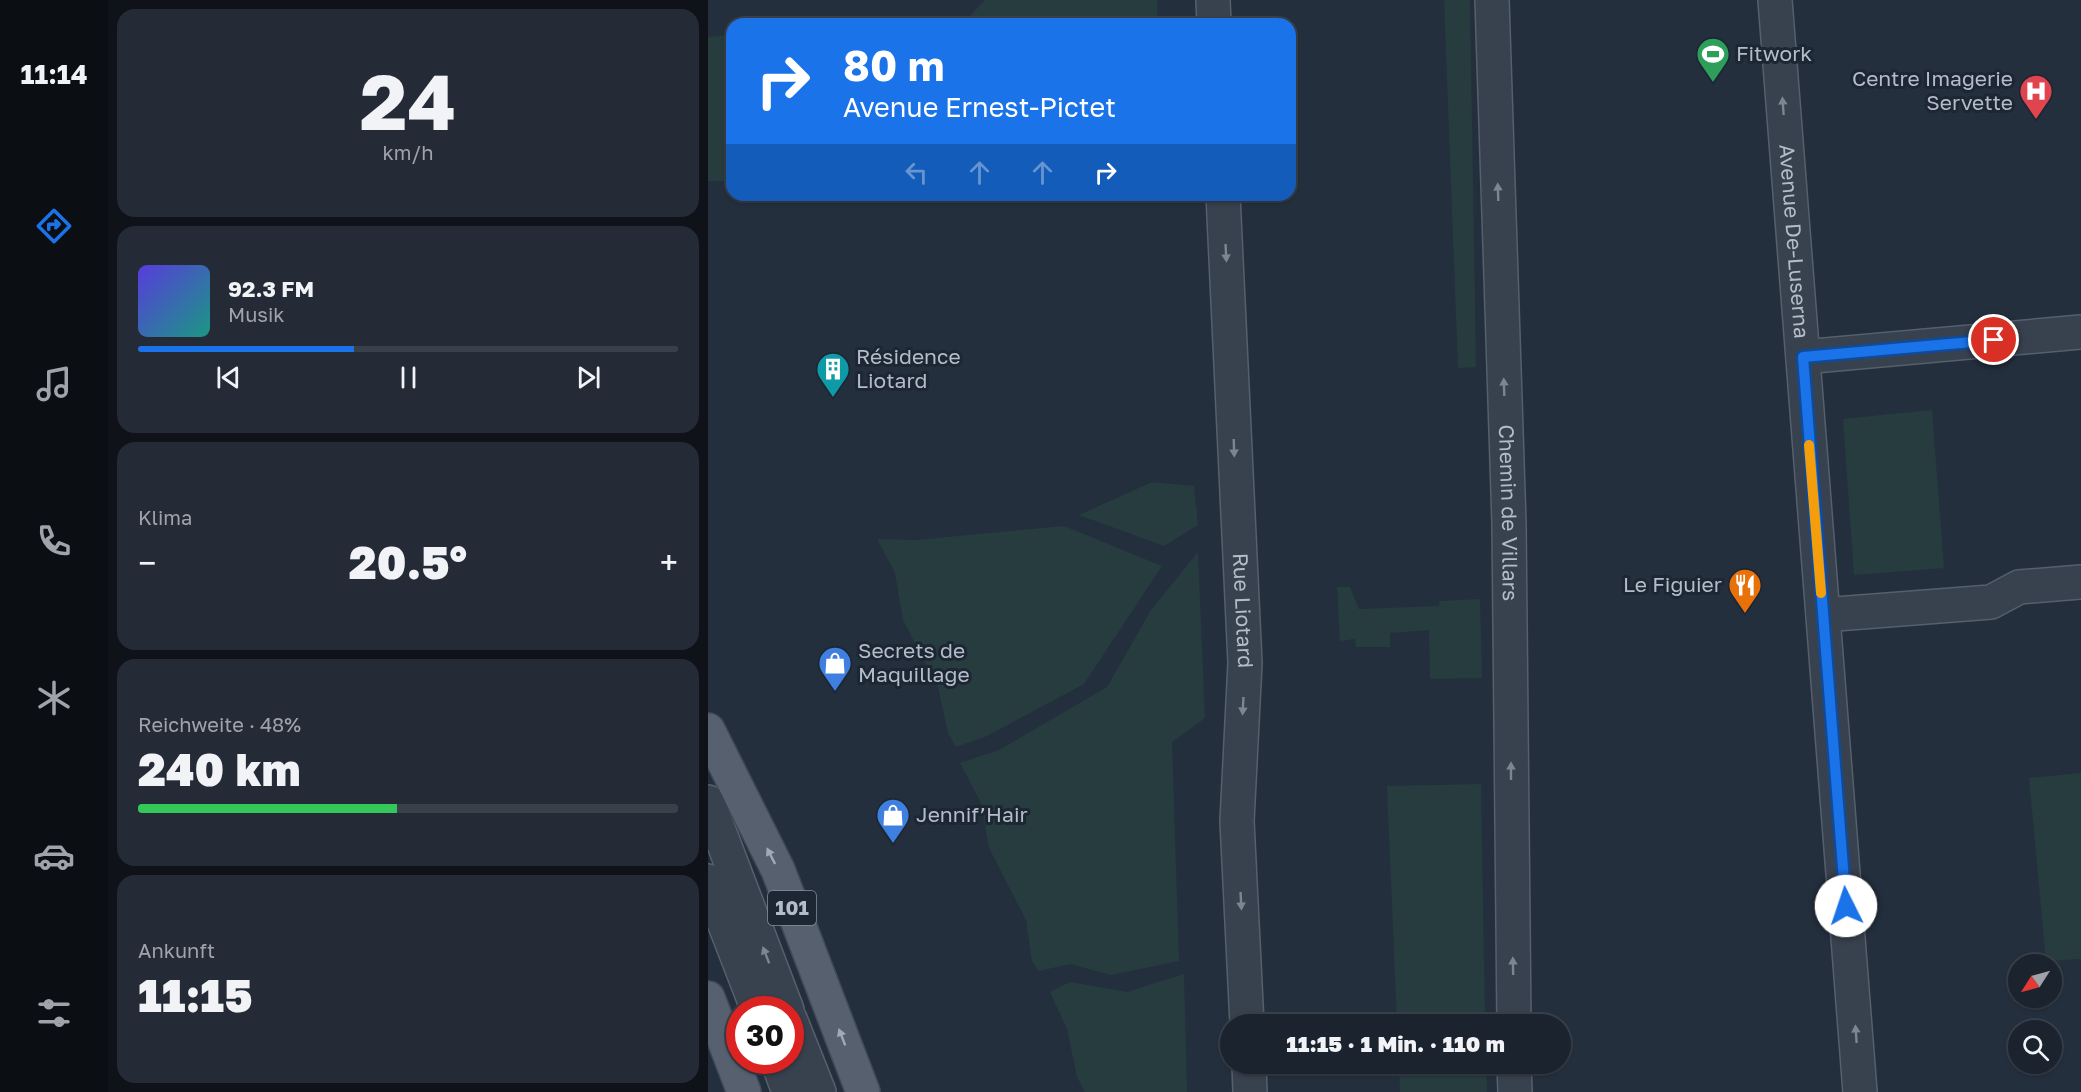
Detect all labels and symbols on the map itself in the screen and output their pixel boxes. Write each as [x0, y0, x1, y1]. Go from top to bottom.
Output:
sports icon: Fitwork [1695, 36, 1731, 83]
place label: Fitwork [1736, 40, 1812, 66]
place label: Centre Imagerie Servette [1852, 65, 2013, 115]
hospital icon: Centre Imagerie Servette [2018, 73, 2054, 120]
one-way arrow [1778, 97, 1788, 116]
street label: Avenue De-Luserna [1774, 143, 1815, 339]
one-way arrow [1494, 183, 1503, 202]
one-way arrow [1221, 244, 1230, 263]
pin [1968, 314, 2019, 365]
place label: Résidence Liotard [856, 343, 961, 393]
building icon: Résidence Liotard [815, 351, 851, 398]
one-way arrow [1499, 378, 1509, 397]
street label: Chemin de Villars [1494, 424, 1524, 601]
one-way arrow [1230, 439, 1239, 458]
street label: Rue Liotard [1228, 552, 1259, 669]
restaurant icon: Le Figuier [1727, 567, 1763, 614]
place label: Le Figuier [1623, 571, 1722, 597]
place label: Secrets de Maquillage [858, 637, 970, 687]
shop icon: Secrets de Maquillage [817, 645, 853, 692]
one-way arrow [1238, 696, 1247, 715]
one-way arrow [1506, 762, 1516, 781]
shop icon: Jennif’Hair [875, 797, 911, 844]
place label: Jennif’Hair [916, 801, 1028, 827]
one-way arrow [766, 847, 776, 864]
position arrow [1814, 874, 1878, 938]
road number: 101 [768, 891, 816, 925]
one-way arrow [1236, 891, 1245, 910]
one-way arrow [761, 946, 770, 964]
north arrow [2008, 954, 2062, 1008]
one-way arrow [1508, 957, 1517, 976]
speed limit sign: 30 [726, 996, 804, 1074]
one-way arrow [1851, 1024, 1860, 1043]
one-way arrow [836, 1028, 846, 1046]

